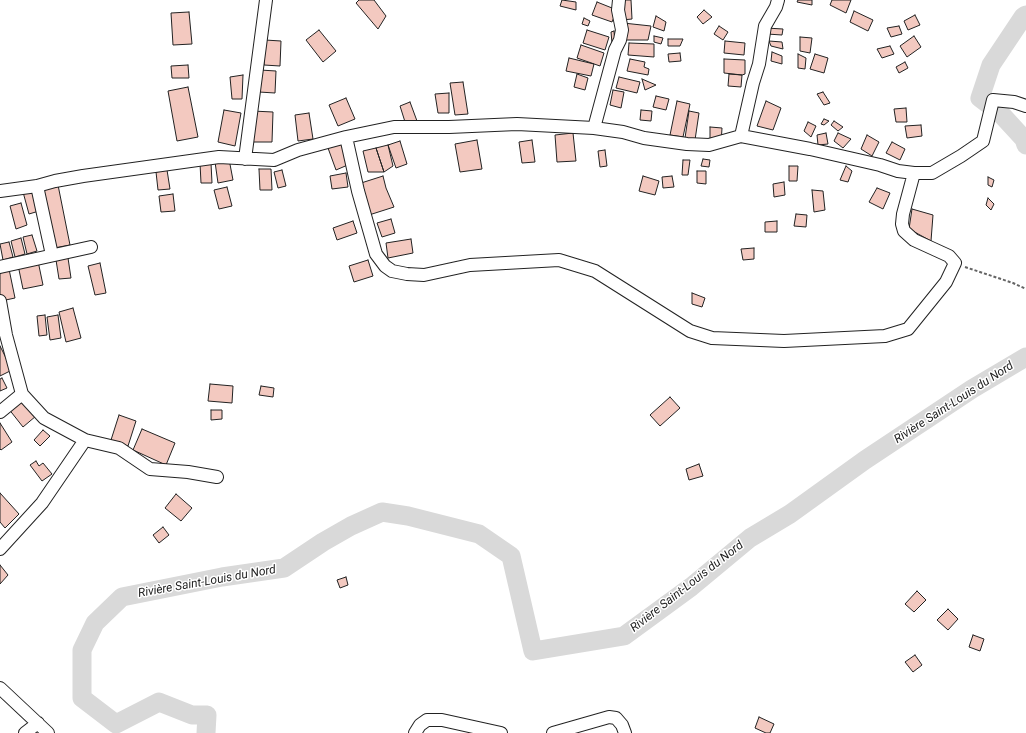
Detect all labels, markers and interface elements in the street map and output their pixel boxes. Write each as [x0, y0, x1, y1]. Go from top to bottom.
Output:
water label: Rivière Saint-Louis du Nord [892, 359, 1016, 447]
water label: Rivière Saint-Louis du Nord [628, 538, 746, 636]
water label: Rivière Saint-Louis du Nord [137, 563, 277, 601]

